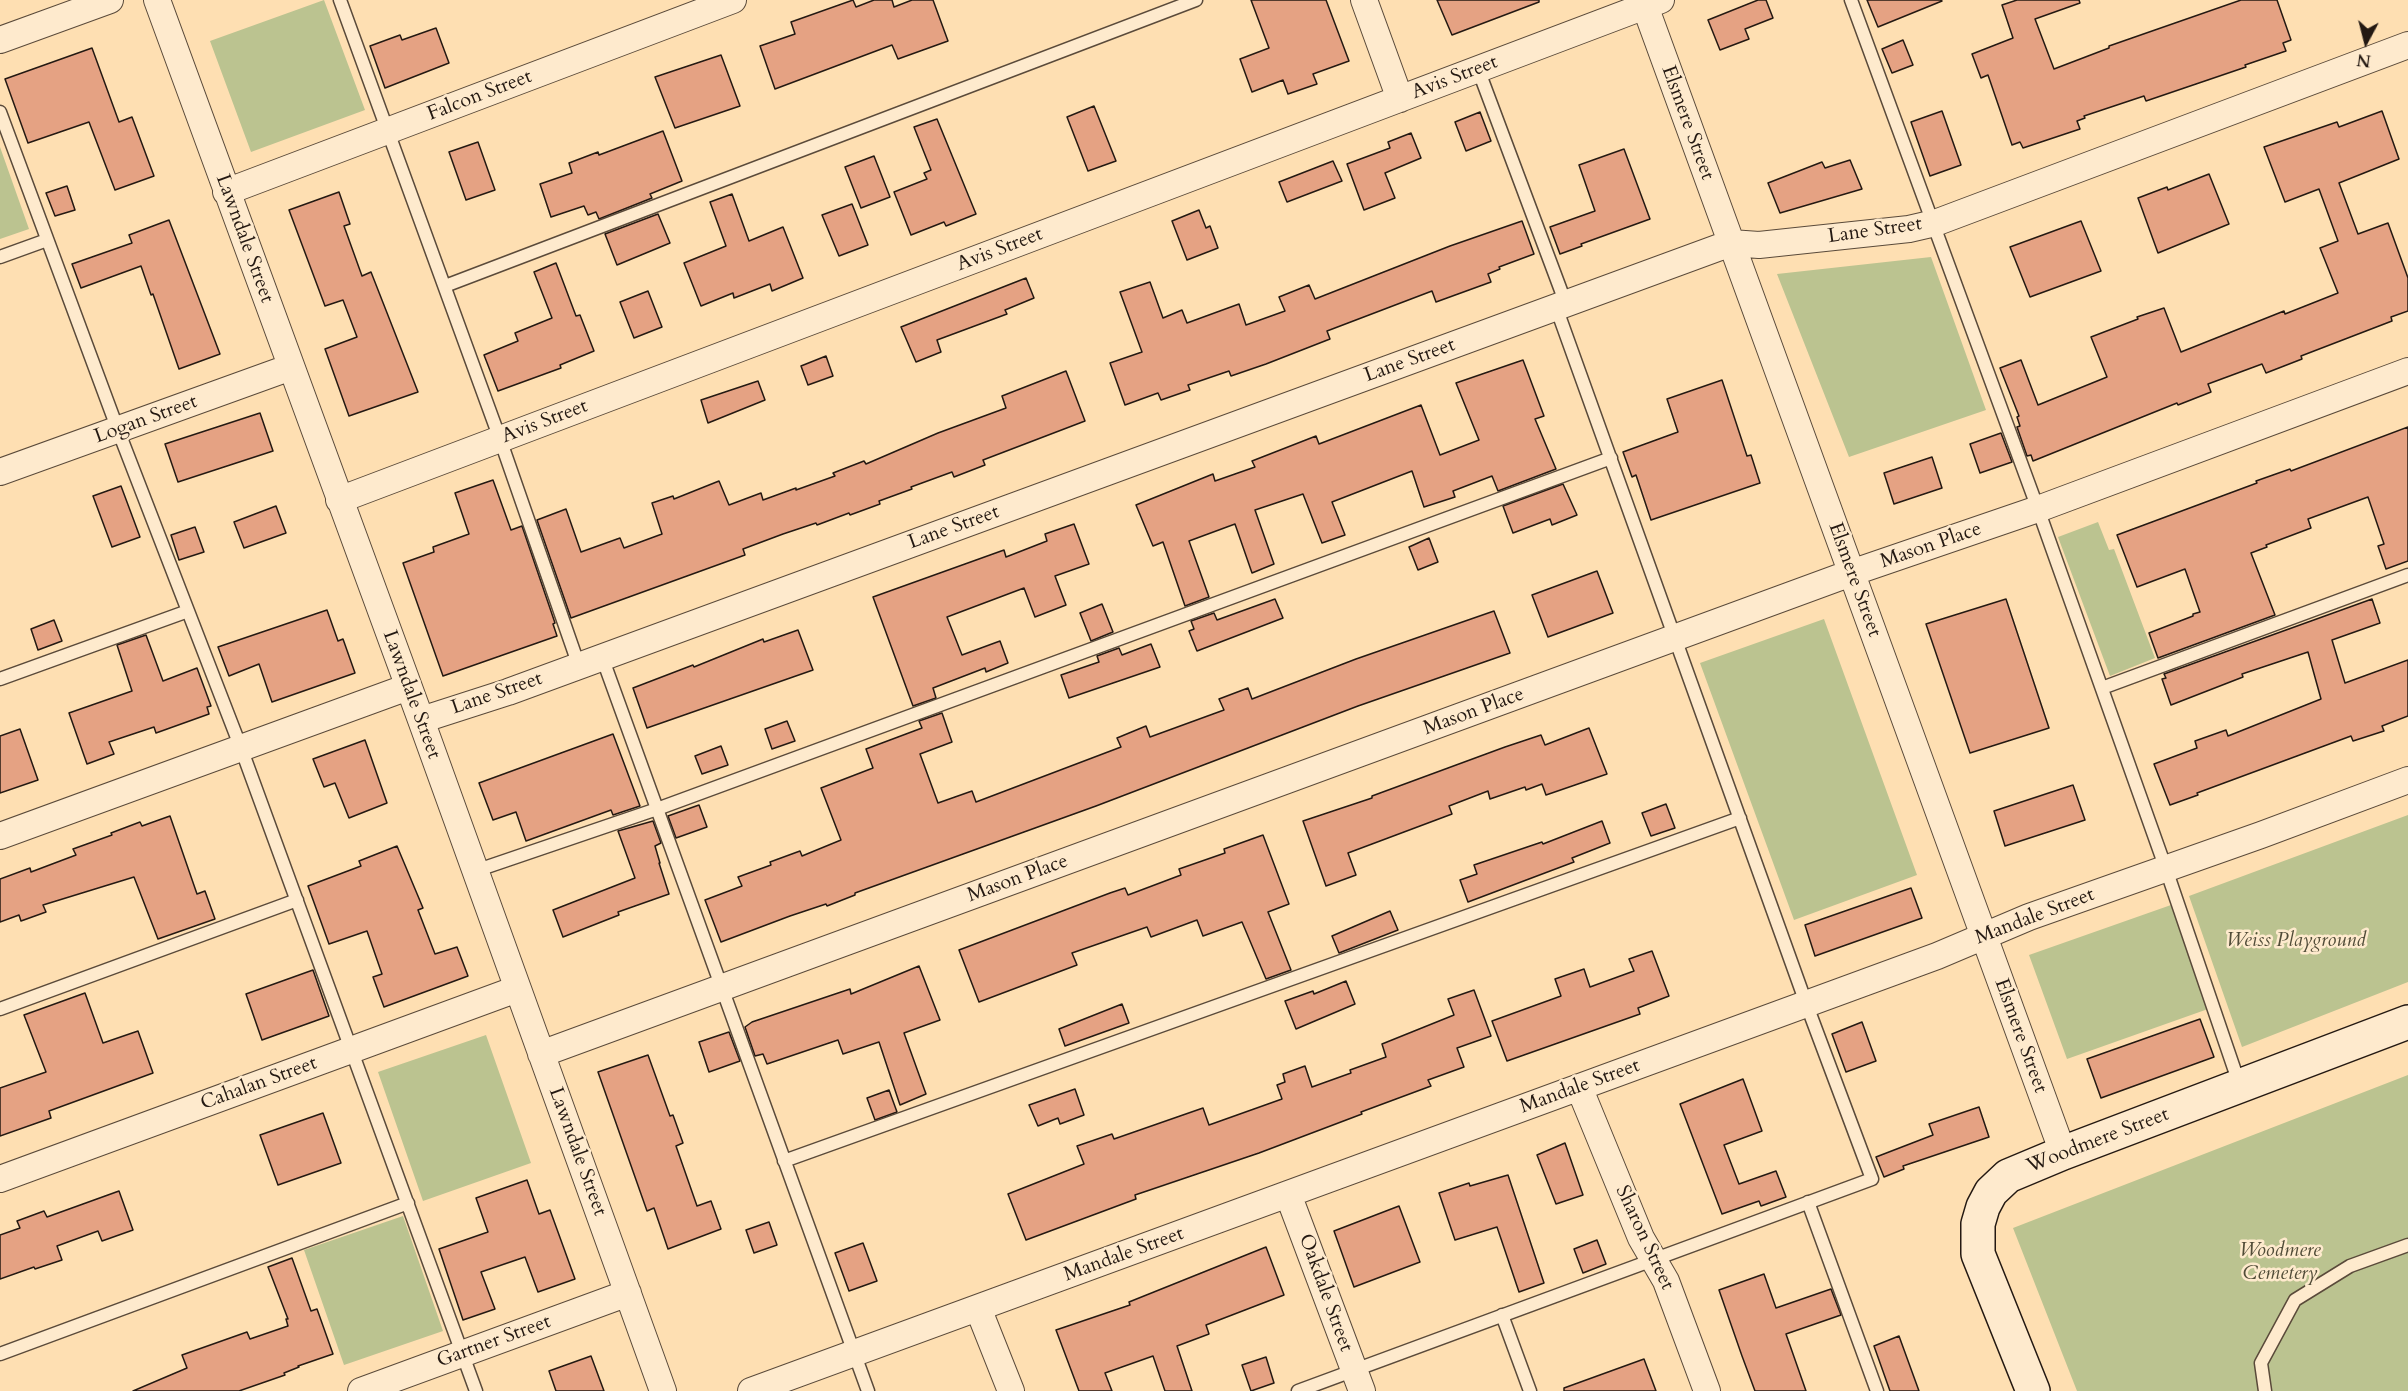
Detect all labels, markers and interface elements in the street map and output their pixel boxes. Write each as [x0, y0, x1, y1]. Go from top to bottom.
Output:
north arrow [2336, 12, 2396, 72]
text: N [2356, 48, 2372, 72]
street label: Avis Street [1409, 51, 1501, 105]
street label: Elsmere Street [1655, 63, 1719, 183]
street label: Falcon Street [424, 65, 536, 127]
street label: Lawndale Street [210, 171, 278, 307]
street label: Lane Street [1826, 213, 1924, 249]
street label: Avis Street [954, 223, 1046, 277]
street label: Lane Street [1361, 334, 1459, 388]
street label: Logan Street [91, 390, 201, 450]
street label: Avis Street [499, 395, 591, 449]
street label: Lane Street [905, 501, 1003, 555]
street label: Mason Place [1877, 517, 1985, 575]
street label: Elsmere Street [1822, 520, 1886, 640]
street label: Lawndale Street [377, 627, 445, 763]
street label: Lane Street [448, 667, 546, 721]
street label: Mason Place [1420, 683, 1528, 741]
street label: Mason Place [964, 850, 1072, 908]
street label: Mandale Street [1972, 883, 2098, 951]
park label: Weiss Playground [2226, 929, 2366, 953]
street label: Elsmere Street [1988, 976, 2052, 1096]
street label: Cahalan Street [198, 1052, 320, 1116]
street label: Mandale Street [1517, 1054, 1643, 1120]
street label: Lawndale Street [543, 1084, 611, 1220]
street label: Woodmere Street [2024, 1103, 2172, 1179]
street label: Sharon Street [1609, 1182, 1679, 1294]
street label: Mandale Street [1061, 1222, 1187, 1288]
street label: Oakdale Street [1293, 1231, 1357, 1355]
park label: Woodmere Cemetery [2239, 1239, 2321, 1286]
street label: Gartner Street [434, 1310, 554, 1374]

